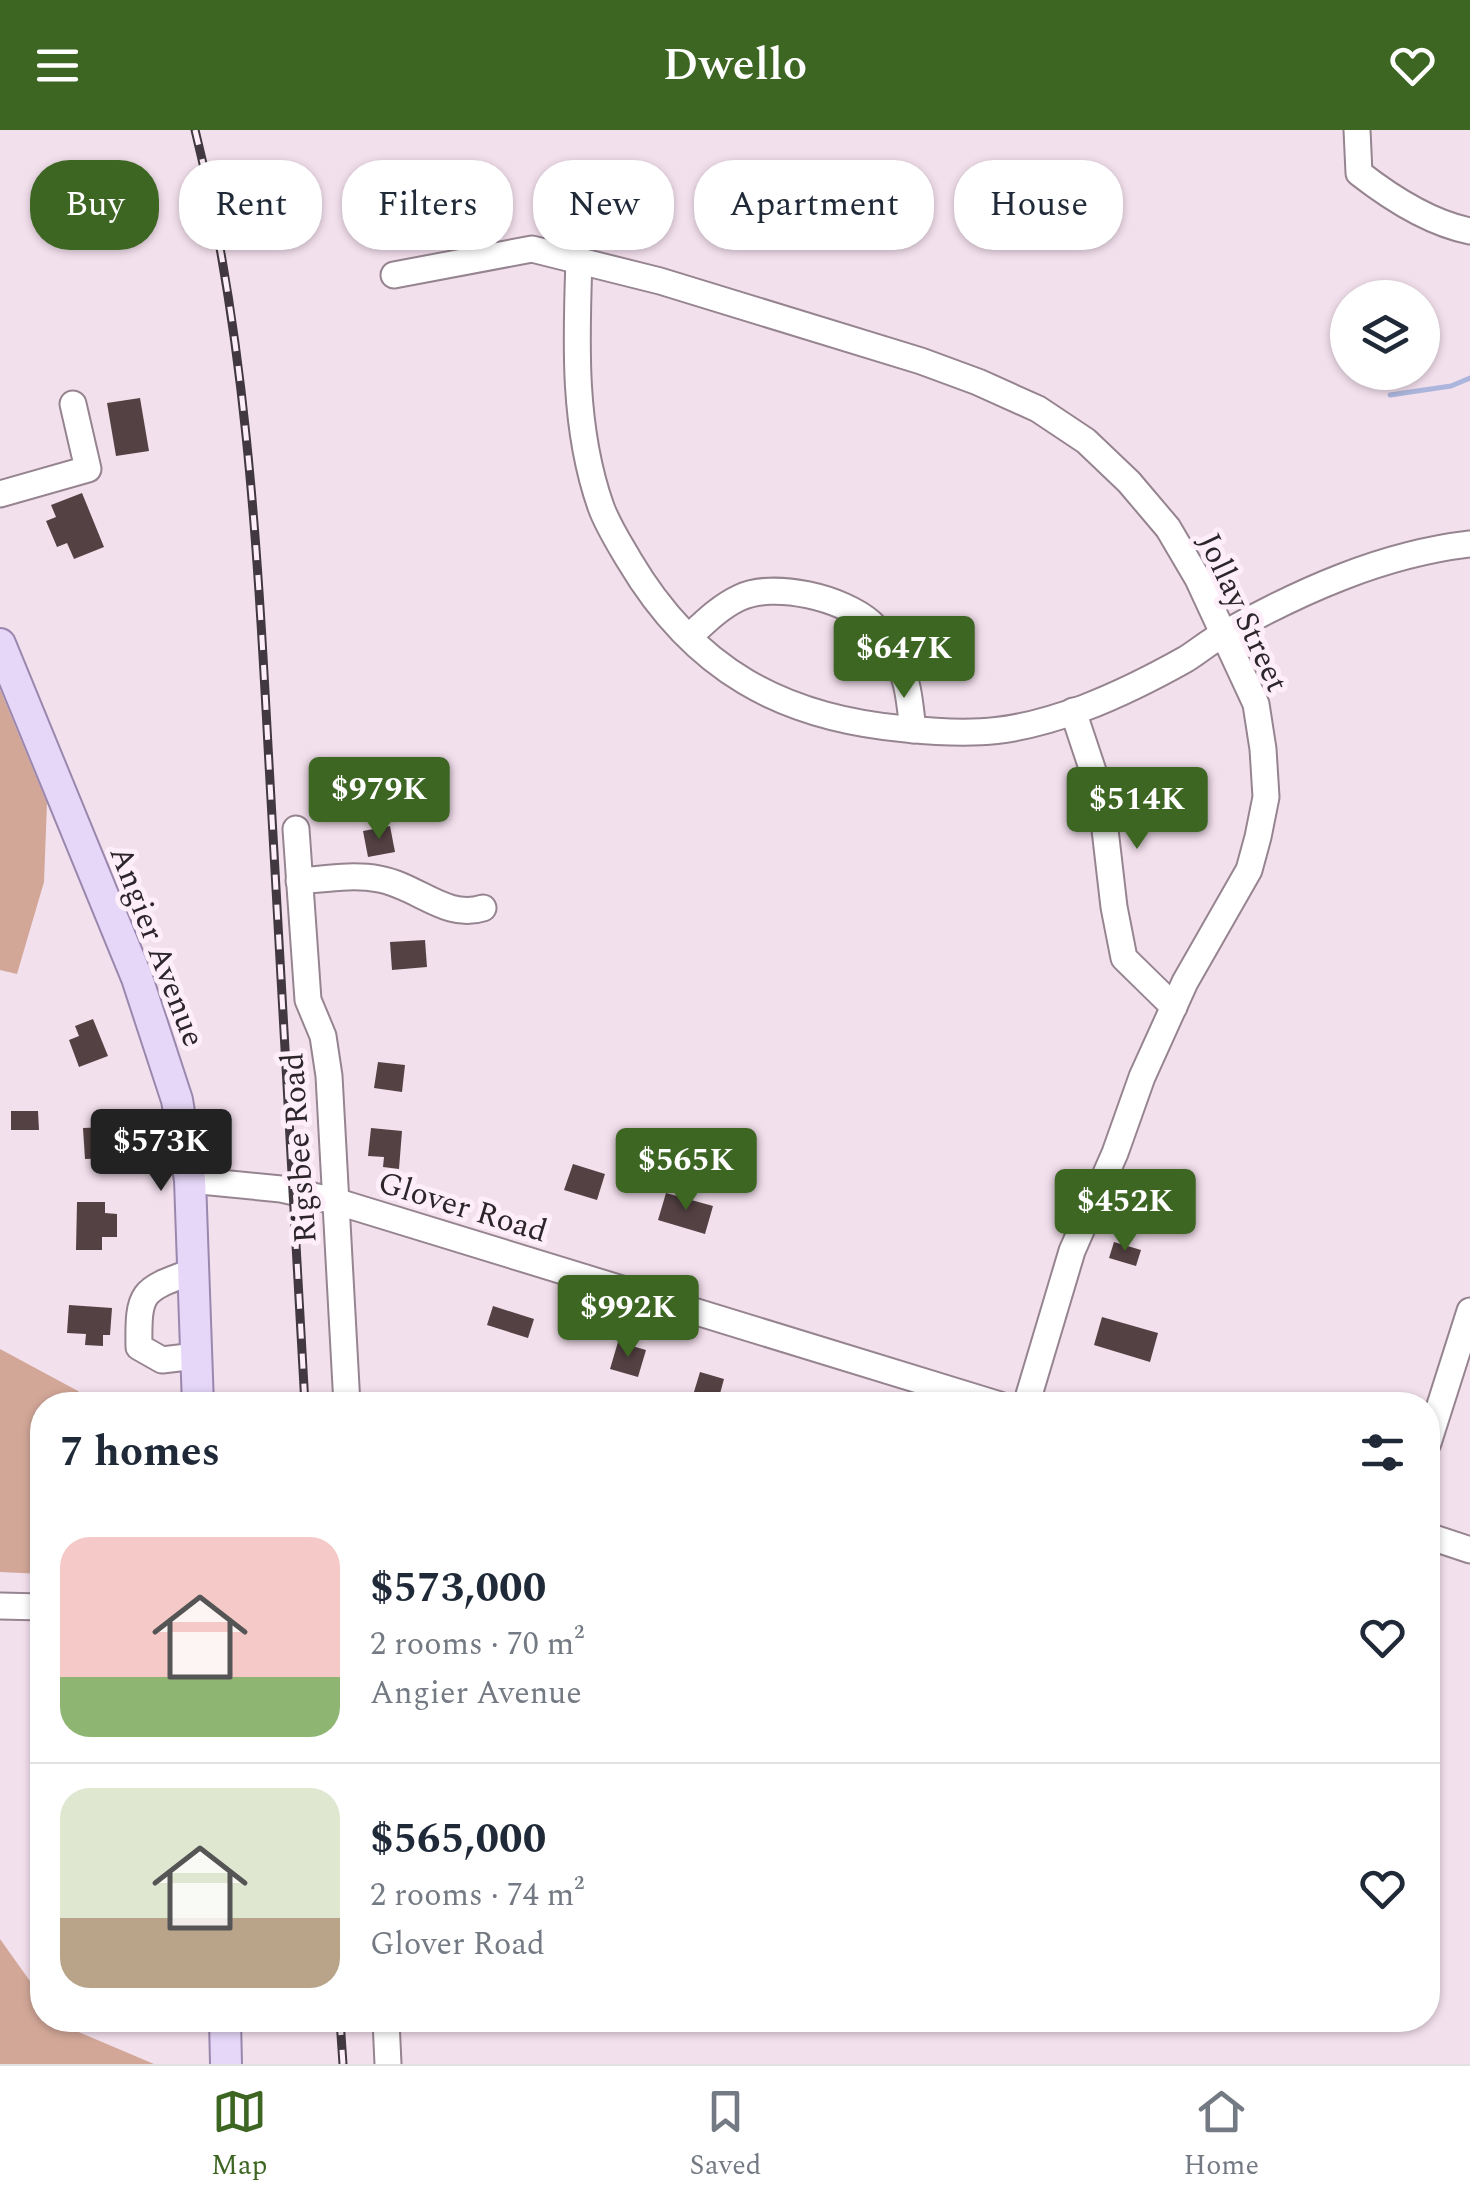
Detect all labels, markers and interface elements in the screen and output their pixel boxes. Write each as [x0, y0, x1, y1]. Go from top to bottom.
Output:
text: Dwello [663, 31, 807, 100]
icon: menu [30, 38, 85, 93]
icon: heart [1385, 38, 1440, 93]
chip: Buy [30, 160, 159, 250]
chip: Rent [179, 160, 322, 250]
chip: Filters [342, 160, 513, 250]
chip: New [533, 160, 674, 250]
chip: Apartment [694, 160, 934, 250]
chip: House [954, 160, 1123, 250]
map controls [1330, 280, 1440, 390]
button: layers [1330, 280, 1440, 390]
street label: Jollay Street [1184, 525, 1301, 700]
pin: $647K [834, 616, 974, 701]
text: $647K [856, 624, 952, 673]
pin: $979K [309, 757, 449, 842]
text: $979K [331, 765, 427, 814]
pin: $514K [1067, 767, 1207, 852]
text: $514K [1089, 775, 1185, 824]
street label: Angier Avenue [96, 839, 217, 1054]
street label: Rigsbee Road [268, 1051, 331, 1245]
pin: $573K [91, 1109, 231, 1194]
text: $573K [113, 1117, 209, 1166]
pin: $565K [616, 1128, 756, 1213]
text: $565K [638, 1136, 734, 1185]
street label: Glover Road [372, 1158, 553, 1256]
pin: $452K [1055, 1169, 1195, 1254]
text: $452K [1077, 1177, 1173, 1226]
pin: $992K [558, 1275, 698, 1360]
text: $992K [580, 1283, 676, 1332]
text: 7 homes [60, 1421, 220, 1484]
icon: filters [1355, 1425, 1410, 1480]
text: $573,000 [370, 1557, 546, 1620]
icon: home [140, 1577, 260, 1697]
icon: heart [1355, 1610, 1410, 1665]
text: 2 rooms · 70 m² [370, 1620, 584, 1669]
text: Angier Avenue [370, 1669, 582, 1718]
text: $565,000 [370, 1808, 546, 1871]
icon: home [140, 1828, 260, 1948]
icon: heart [1355, 1861, 1410, 1916]
text: 2 rooms · 74 m² [370, 1871, 584, 1920]
text: Glover Road [370, 1920, 545, 1969]
tab: Map [211, 2084, 267, 2187]
tab: Saved [690, 2084, 761, 2187]
tab: Home [1184, 2084, 1259, 2187]

